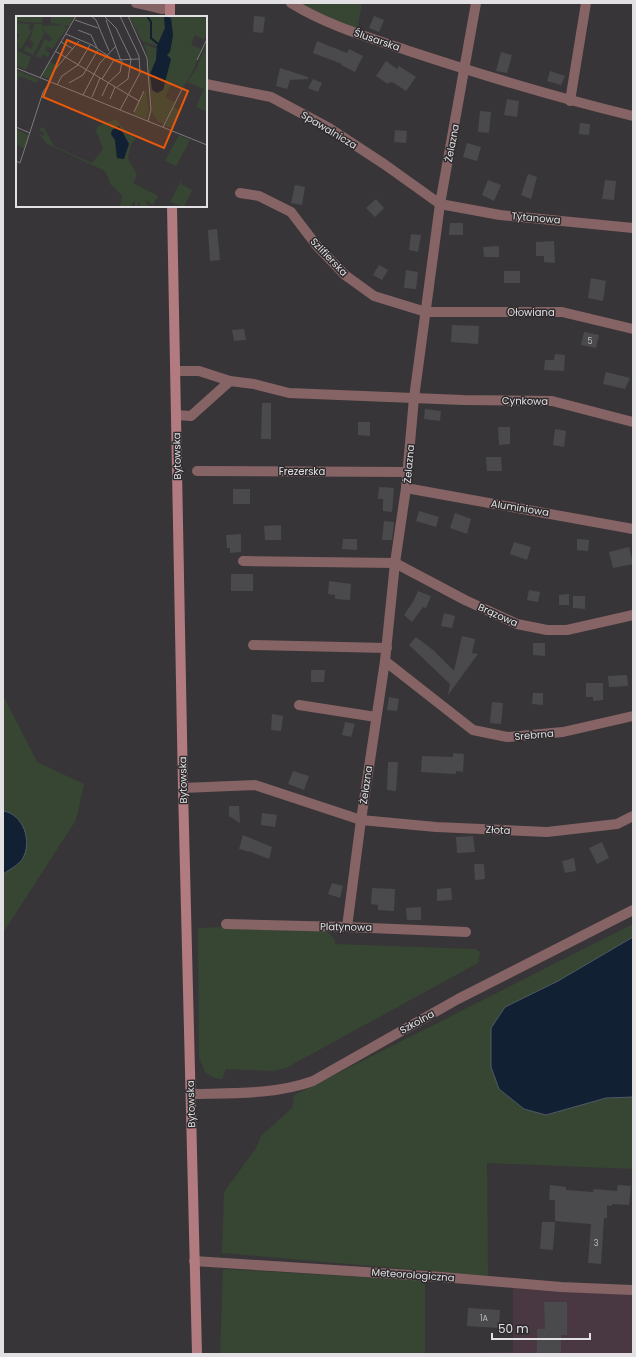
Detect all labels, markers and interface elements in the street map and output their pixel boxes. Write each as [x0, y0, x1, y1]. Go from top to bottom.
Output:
inset map [16, 16, 207, 207]
street label: Ślusarska [352, 25, 402, 55]
street label: Spawalnicza [298, 107, 360, 153]
street label: Żelazna [441, 123, 463, 163]
street label: Tytanowa [511, 208, 561, 228]
street label: Szlifierska [307, 234, 351, 280]
street label: Ołowiana [507, 305, 555, 320]
house number: 5 [587, 336, 593, 347]
street label: Cynkowa [502, 393, 548, 409]
street label: Bytowska [169, 432, 185, 480]
street label: Żelazna [400, 444, 418, 484]
street label: Frezerska [279, 464, 325, 479]
street label: Aluminiowa [490, 496, 550, 520]
street label: Brązowa [476, 599, 520, 631]
street label: Srebrna [514, 726, 554, 744]
street label: Bytowska [175, 756, 191, 804]
street label: Żelazna [356, 765, 376, 805]
street label: Złota [485, 822, 511, 838]
street label: Platynowa [320, 919, 372, 935]
street label: Szkolna [397, 1006, 437, 1038]
street label: Bytowska [183, 1080, 199, 1128]
house number: 3 [594, 1238, 599, 1249]
street label: Meteorologiczna [371, 1265, 455, 1285]
house number: 1A [480, 1313, 489, 1324]
scale bar [492, 1315, 590, 1341]
text: 50 m [498, 1320, 529, 1337]

